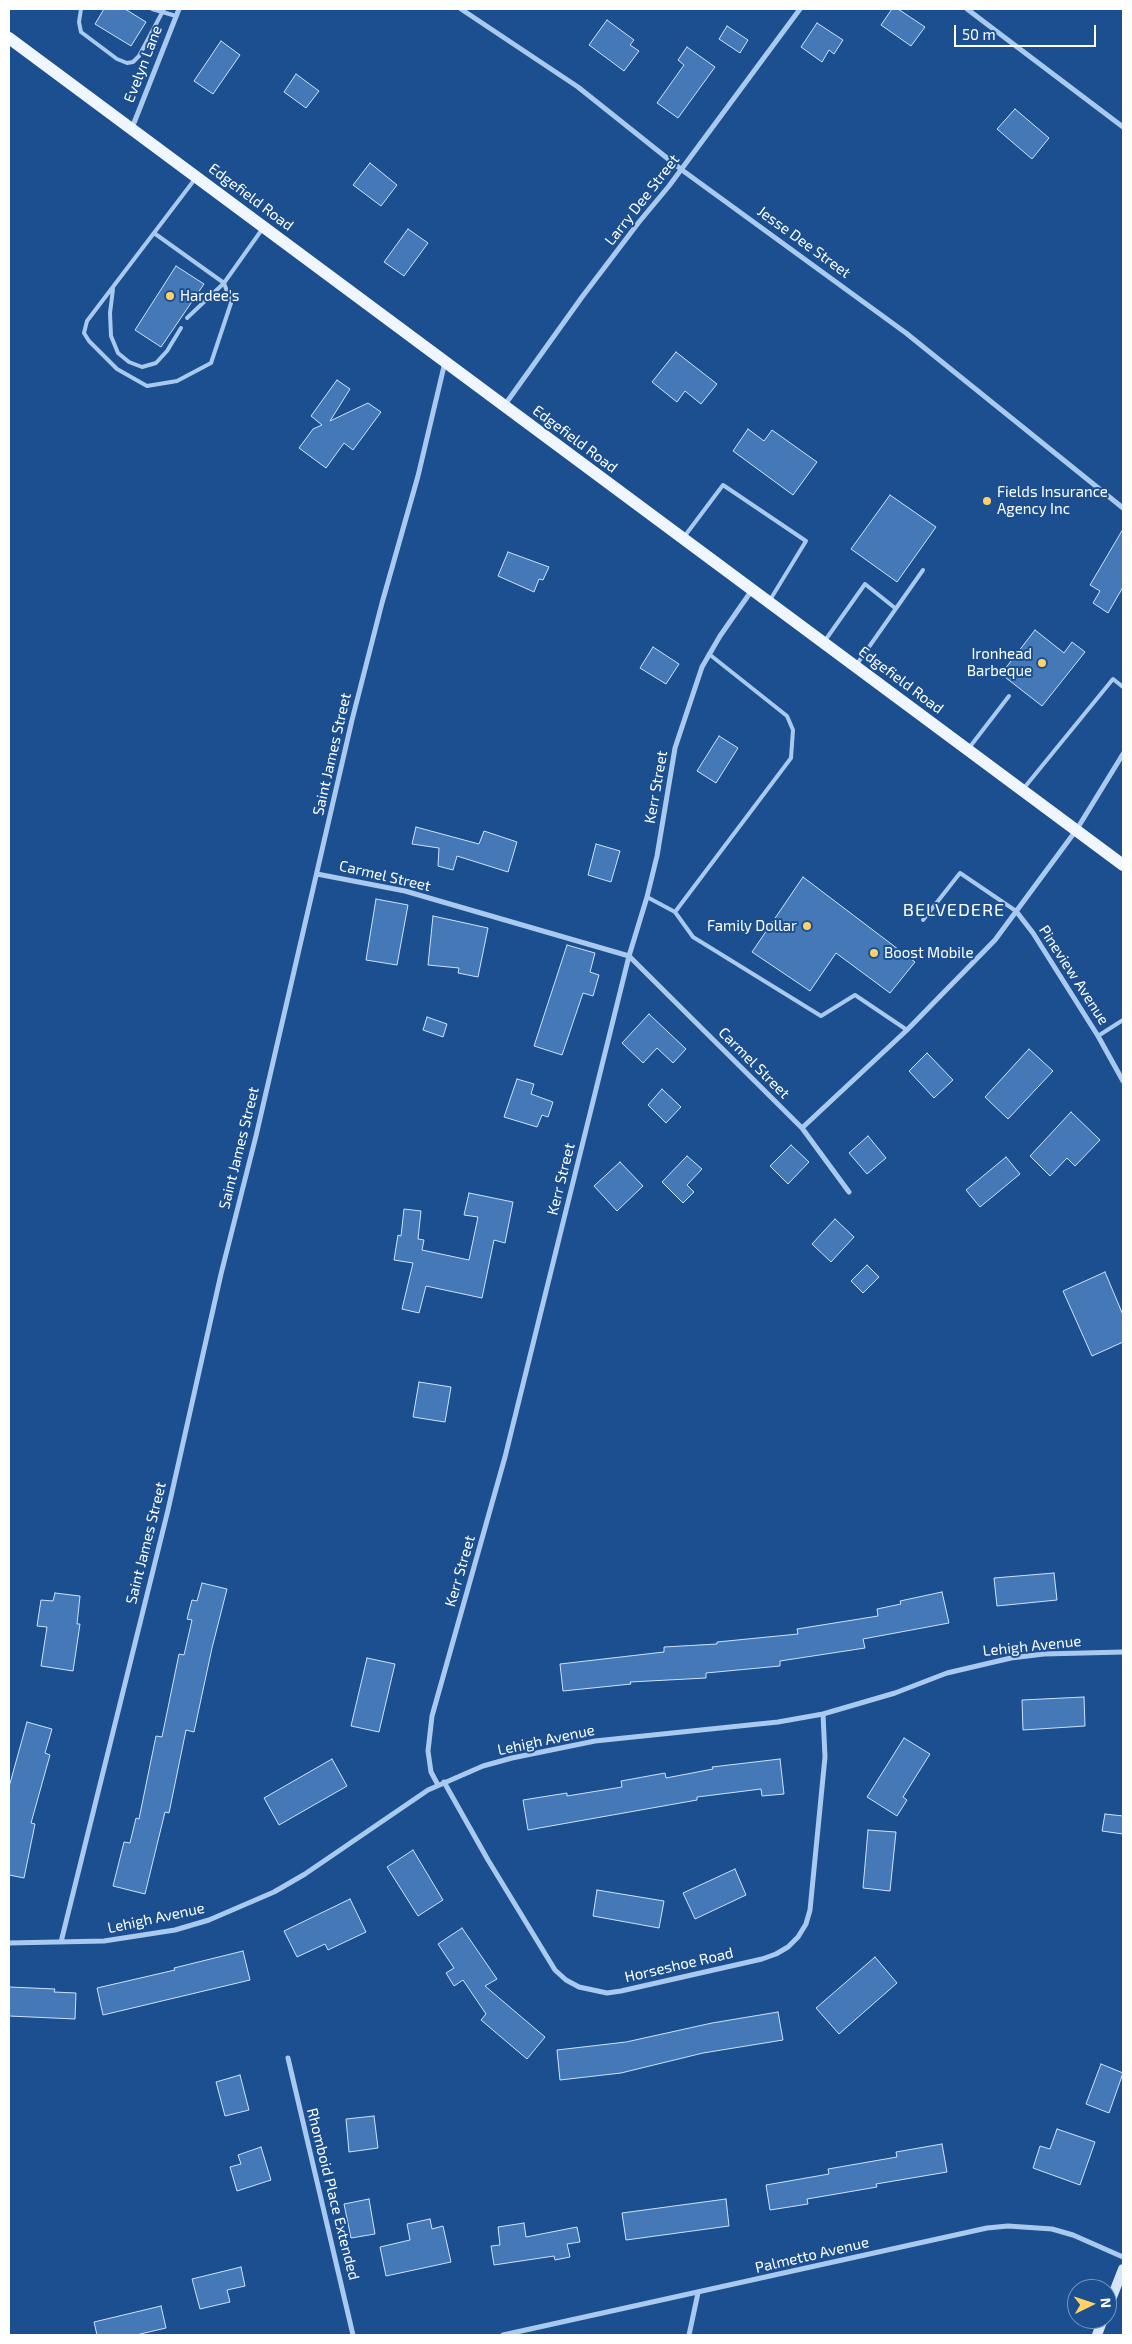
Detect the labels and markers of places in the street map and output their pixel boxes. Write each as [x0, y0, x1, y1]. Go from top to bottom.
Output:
place label: Hardee's [180, 287, 239, 305]
marker: Hardee's [164, 290, 176, 302]
place label: Fields Insurance Agency Inc [997, 483, 1108, 518]
marker: Fields Insurance Agency Inc [981, 495, 993, 507]
place label: Ironhead Barbeque [967, 645, 1032, 680]
marker: Ironhead Barbeque [1036, 657, 1048, 669]
place label: Family Dollar [707, 917, 797, 935]
marker: Family Dollar [801, 920, 813, 932]
place label: Boost Mobile [884, 944, 973, 962]
marker: Boost Mobile [868, 947, 880, 959]

